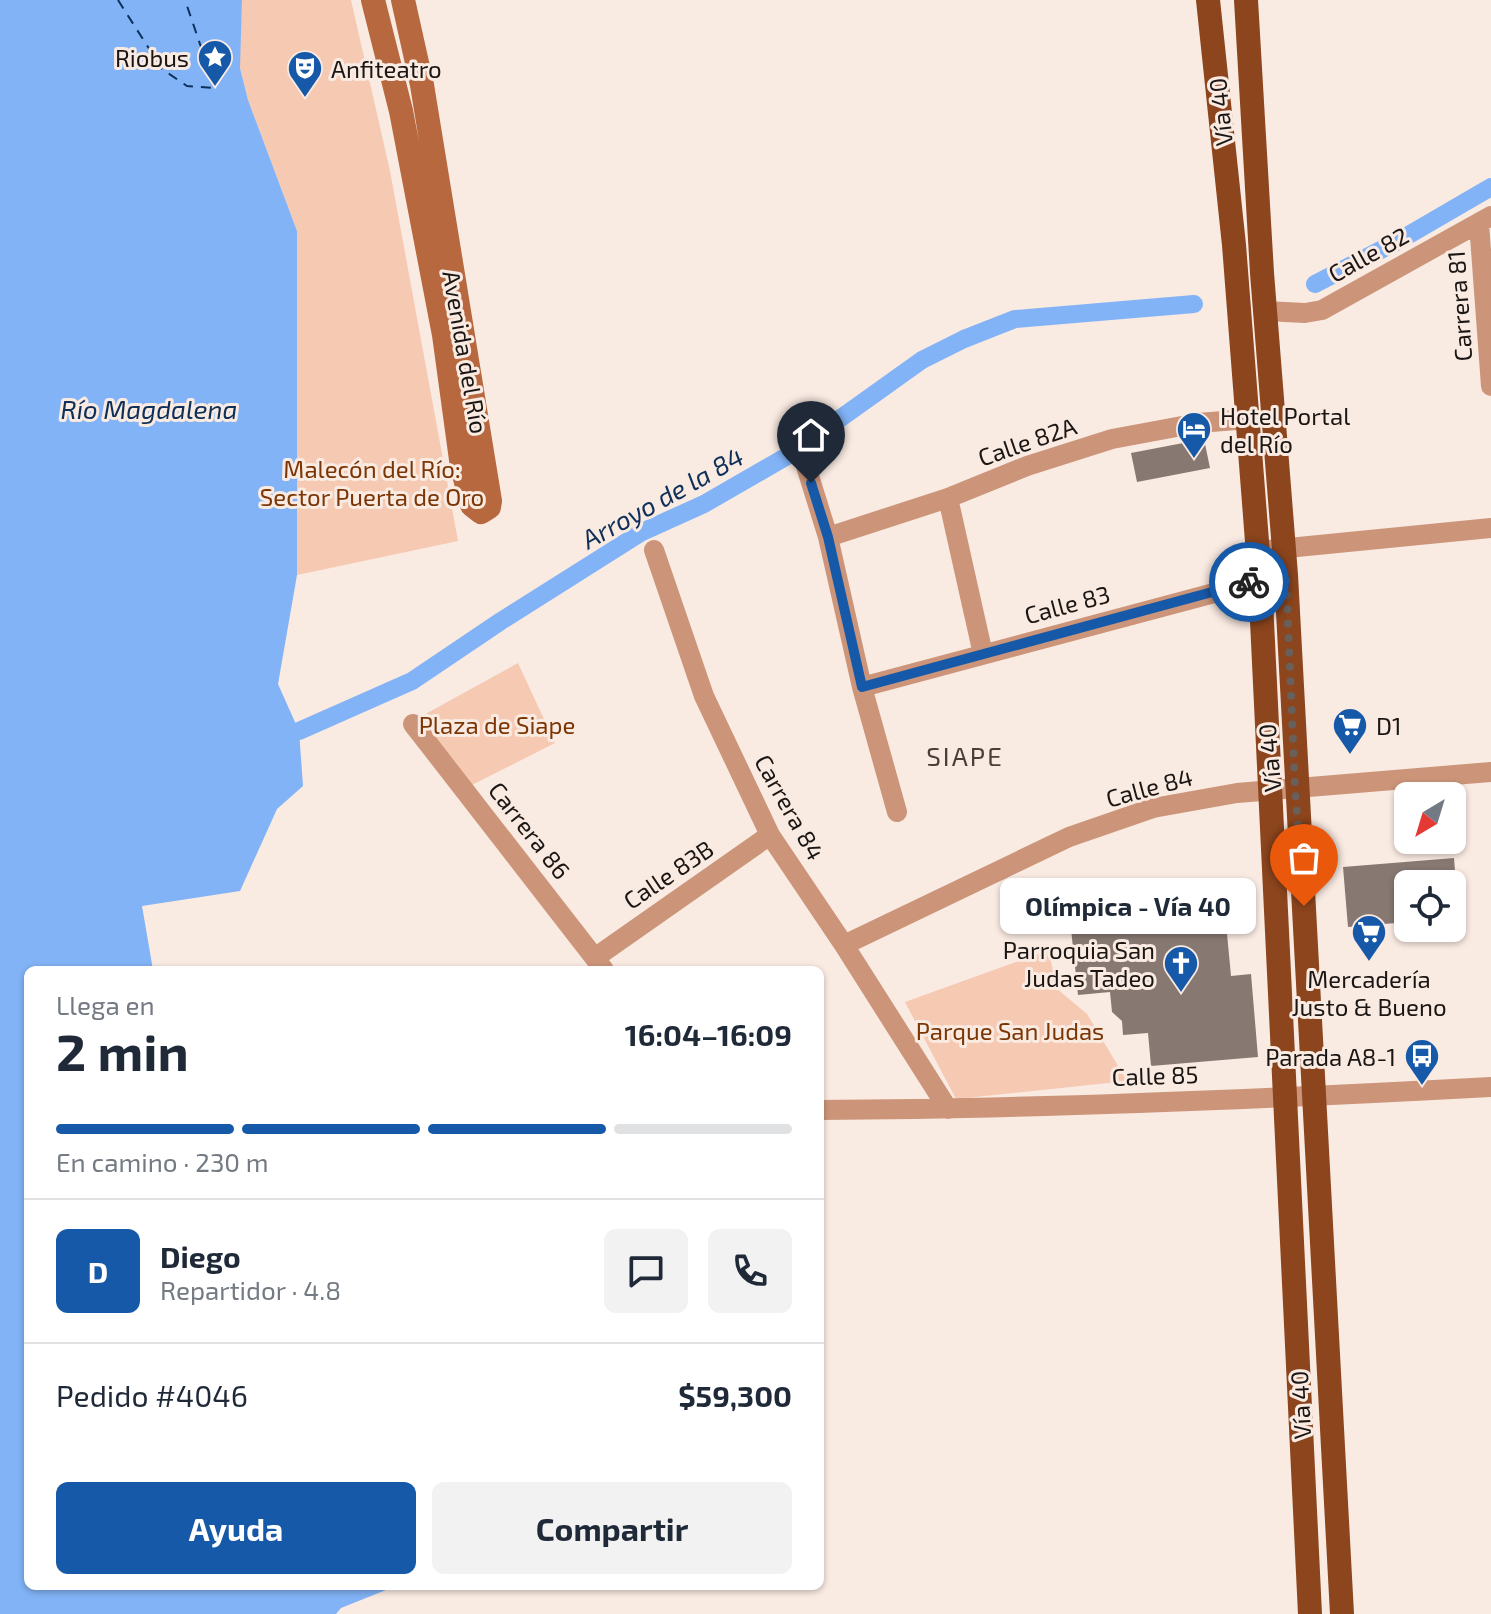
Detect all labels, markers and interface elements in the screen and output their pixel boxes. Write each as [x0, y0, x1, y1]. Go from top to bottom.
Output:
place icon: Riobus [196, 38, 234, 88]
place label: Riobus [115, 43, 189, 72]
theatre icon: Anfiteatro [286, 49, 324, 99]
place label: Anfiteatro [331, 54, 442, 83]
street label: Vía 40 [1202, 76, 1238, 148]
street label: Calle 82 [1323, 220, 1413, 288]
street label: Carrera 81 [1441, 250, 1477, 362]
street label: Avenida del Río [437, 268, 495, 436]
water label: Río Magdalena [61, 393, 237, 424]
pin [777, 401, 845, 483]
place label: Hotel Portal del Río [1220, 401, 1350, 458]
hotel icon: Hotel Portal del Río [1175, 410, 1213, 460]
street label: Calle 82A [974, 411, 1080, 471]
icon: home [789, 413, 833, 457]
water label: Arroyo de la 84 [575, 440, 749, 556]
park label: Malecón del Río: Sector Puerta de Oro [260, 454, 484, 511]
courier [1209, 542, 1289, 622]
icon: bike [1227, 560, 1271, 604]
street label: Calle 83 [1021, 579, 1113, 629]
supermarket icon: D1 [1331, 706, 1369, 756]
park label: Plaza de Siape [419, 710, 575, 739]
place label: D1 [1376, 711, 1402, 740]
street label: Vía 40 [1252, 723, 1286, 793]
district label: SIAPE [926, 740, 1004, 771]
street label: Carrera 84 [749, 749, 831, 865]
street label: Calle 84 [1102, 762, 1196, 812]
street label: Carrera 86 [483, 776, 577, 884]
north arrow [1394, 782, 1466, 854]
map controls [1394, 782, 1466, 942]
pin [1270, 824, 1338, 906]
street label: Calle 83B [618, 833, 718, 915]
icon: bag [1282, 836, 1326, 880]
button: locate [1394, 870, 1466, 942]
callout: Olímpica - Vía 40 [1000, 878, 1256, 934]
text: Olímpica - Vía 40 [1025, 890, 1231, 921]
supermarket icon: Mercadería Justo & Bueno [1350, 913, 1388, 963]
place label: Parroquia San Judas Tadeo [1003, 935, 1155, 992]
church icon: Parroquia San Judas Tadeo [1162, 944, 1200, 994]
place label: Mercadería Justo & Bueno [1291, 964, 1447, 1021]
text: Llega en [56, 989, 155, 1020]
text: 16:04–16:09 [625, 1016, 792, 1052]
park label: Parque San Judas [916, 1016, 1104, 1045]
text: 2 min [56, 1019, 189, 1081]
bus stop icon: Parada A8-1 [1403, 1037, 1441, 1087]
place label: Parada A8-1 [1265, 1042, 1396, 1071]
street label: Calle 85 [1111, 1059, 1199, 1091]
text: En camino · 230 m [56, 1146, 269, 1177]
button: chat [604, 1229, 688, 1313]
button: phone [708, 1229, 792, 1313]
text: Diego [160, 1238, 241, 1274]
text: D [88, 1253, 108, 1289]
text: Repartidor · 4.8 [160, 1274, 341, 1305]
street label: Vía 40 [1284, 1370, 1316, 1440]
text: Pedido #4046 [56, 1377, 248, 1413]
text: $59,300 [678, 1377, 792, 1413]
button: Ayuda [56, 1482, 416, 1574]
button: Compartir [432, 1482, 792, 1574]

